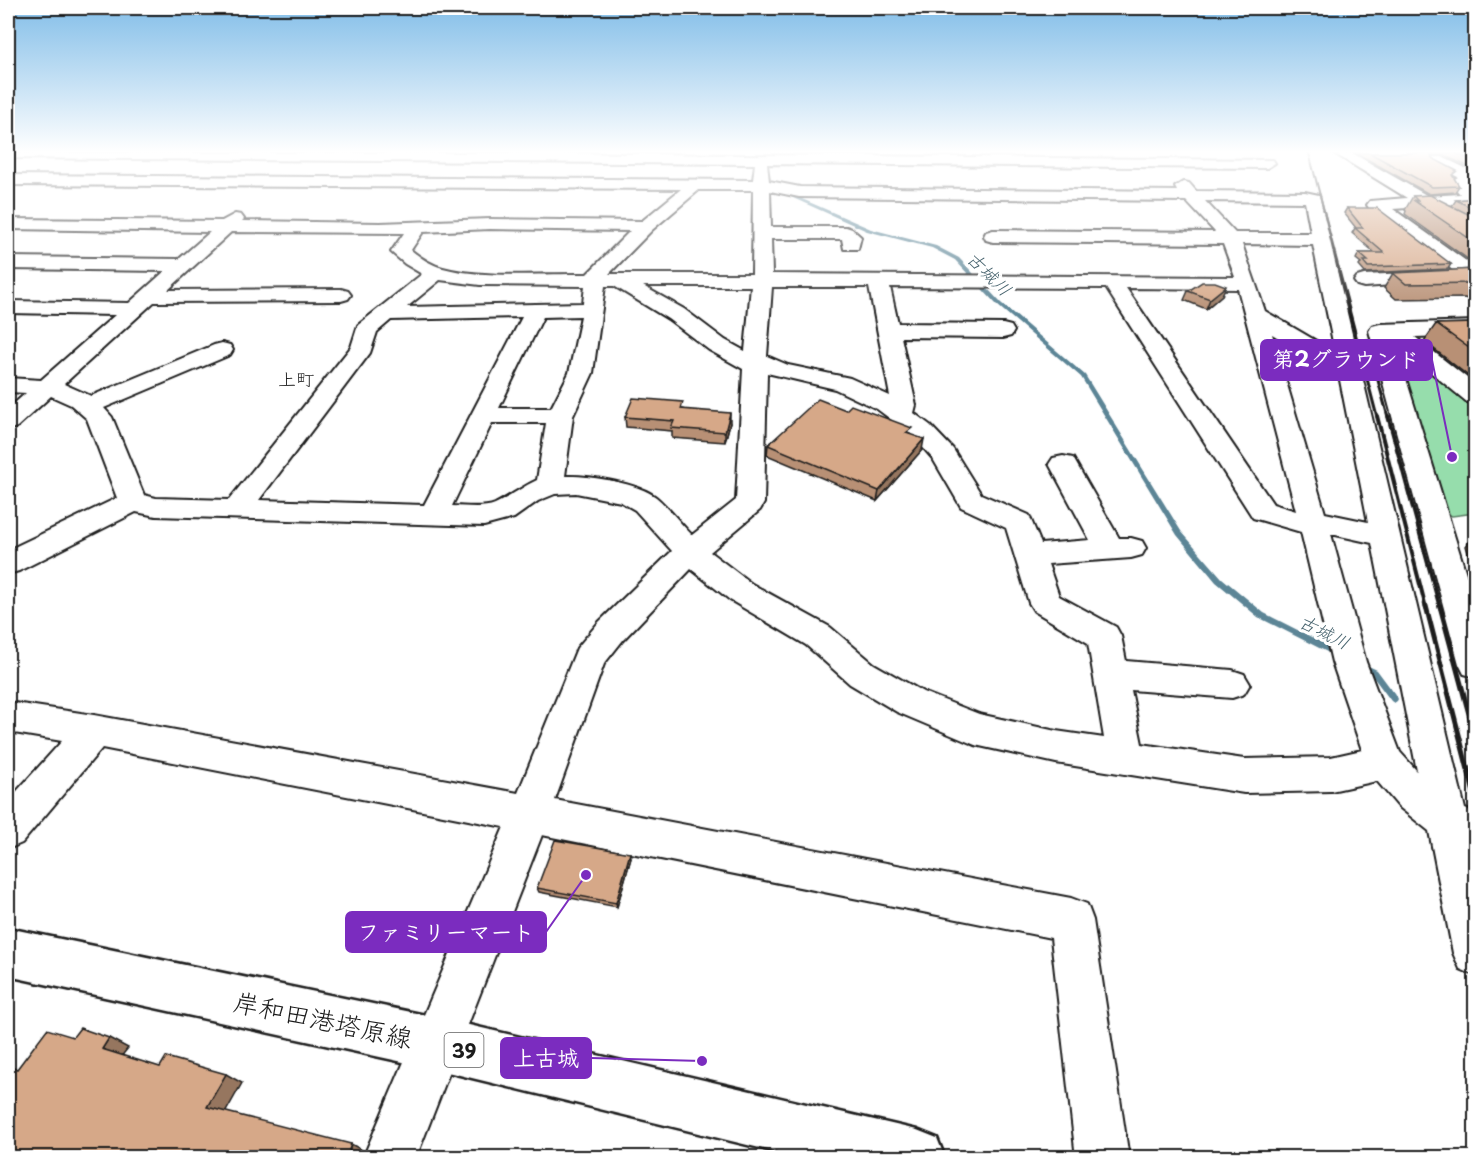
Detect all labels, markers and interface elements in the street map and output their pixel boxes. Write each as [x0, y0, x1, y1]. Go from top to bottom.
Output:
water label: 古城川 [961, 244, 1019, 302]
callout: 第2グラウンド [1261, 340, 1432, 380]
text: 第2グラウンド [1272, 341, 1420, 374]
district label: 上町 [278, 365, 314, 392]
water label: 古城川 [1295, 607, 1355, 655]
callout: ファミリーマート [346, 912, 546, 952]
text: ファミリーマート [358, 914, 534, 947]
street label: 岸和田港塔原線 [230, 981, 416, 1057]
road number: 39 [444, 1033, 484, 1067]
callout: 上古城 [501, 1038, 591, 1078]
text: 上古城 [513, 1040, 579, 1073]

